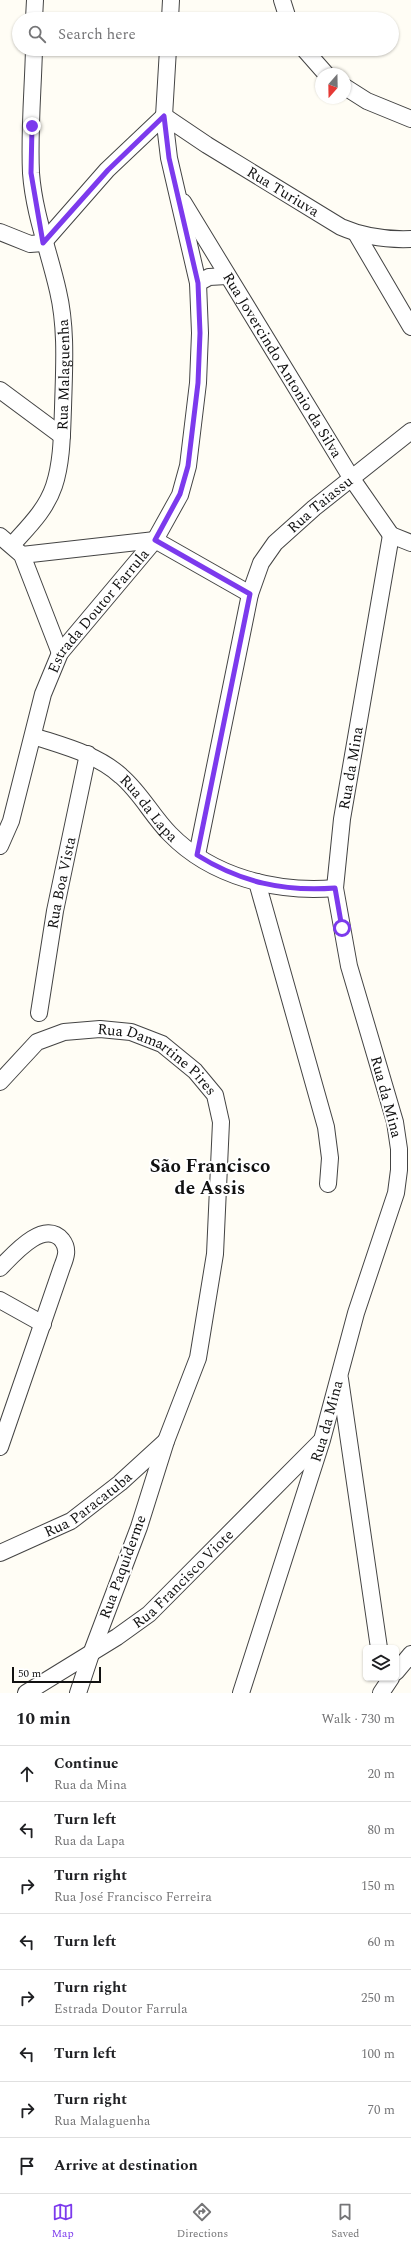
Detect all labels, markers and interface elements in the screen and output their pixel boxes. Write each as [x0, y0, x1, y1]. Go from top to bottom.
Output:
search box [12, 12, 399, 56]
icon: search [26, 23, 48, 45]
text: Search here [58, 23, 136, 46]
north arrow [315, 68, 351, 104]
route end [23, 117, 41, 135]
street label: Rua Turiuva [242, 160, 324, 223]
street label: Rua Jovercindo Antonio da Silva [217, 268, 348, 463]
street label: Rua Malaguenha [51, 317, 76, 431]
street label: Rua Taiassu [282, 470, 358, 538]
street label: Estrada Doutor Farrula [41, 543, 155, 677]
street label: Rua da Mina [332, 724, 369, 811]
street label: Rua da Lapa [114, 769, 184, 848]
street label: Rua Boa Vista [41, 834, 82, 931]
route start [333, 919, 351, 937]
street label: Rua Damartine Pires [96, 1017, 222, 1100]
street label: Rua da Mina [364, 1053, 408, 1141]
district label: São Francisco de Assis [150, 1152, 270, 1203]
street label: Rua da Mina [304, 1377, 349, 1465]
street label: Rua Paracatuba [40, 1465, 138, 1543]
street label: Rua Paquiderme [94, 1512, 152, 1622]
street label: Rua Francisco Viote [127, 1524, 239, 1634]
map controls [363, 1645, 399, 1681]
button: layers [363, 1645, 399, 1681]
scale bar [12, 1665, 101, 1684]
text: 50 m [18, 1665, 41, 1682]
text: 10 min [16, 1706, 71, 1732]
text: Walk · 730 m [321, 1709, 395, 1729]
text: Continue [54, 1752, 119, 1775]
icon: ahead [16, 1763, 38, 1785]
text: 20 m [368, 1764, 395, 1784]
text: Rua da Mina [54, 1775, 127, 1795]
text: Turn left [54, 1808, 116, 1831]
icon: left [16, 1819, 38, 1841]
text: 80 m [368, 1820, 395, 1840]
text: Rua da Lapa [54, 1831, 125, 1851]
text: Turn right [54, 1864, 127, 1887]
icon: right [16, 1875, 38, 1897]
text: 150 m [361, 1876, 395, 1896]
text: Rua José Francisco Ferreira [54, 1887, 212, 1907]
text: Turn left [54, 1930, 116, 1953]
icon: left [16, 1931, 38, 1953]
text: 60 m [368, 1932, 395, 1952]
text: Turn right [54, 1976, 127, 1999]
icon: right [16, 1987, 38, 2009]
text: 250 m [361, 1988, 395, 2008]
text: Estrada Doutor Farrula [54, 1999, 188, 2019]
text: Turn left [54, 2042, 116, 2065]
icon: left [16, 2043, 38, 2065]
text: 100 m [361, 2044, 395, 2064]
text: Turn right [54, 2088, 127, 2111]
icon: right [16, 2099, 38, 2121]
text: 70 m [368, 2100, 395, 2120]
text: Rua Malaguenha [54, 2111, 150, 2131]
text: Arrive at destination [54, 2154, 198, 2177]
icon: arrive [16, 2155, 38, 2177]
tab: Map [52, 2201, 74, 2242]
tab: Directions [177, 2201, 228, 2242]
tab: Saved [331, 2201, 359, 2242]

